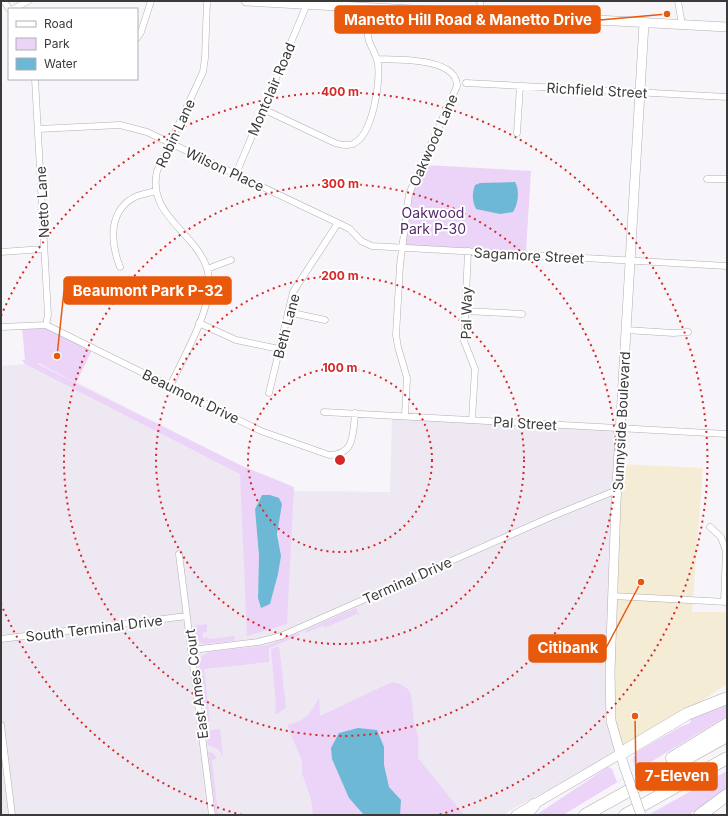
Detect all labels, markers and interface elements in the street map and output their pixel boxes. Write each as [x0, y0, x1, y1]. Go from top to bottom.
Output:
callout: Manetto Hill Road & Manetto Drive [335, 6, 600, 33]
legend [8, 8, 138, 80]
text: Manetto Hill Road & Manetto Drive [344, 10, 592, 29]
text: Road [44, 16, 73, 31]
text: Park [44, 36, 70, 51]
street label: Montclair Road [244, 40, 298, 138]
text: Water [44, 56, 78, 71]
street label: Richfield Street [546, 79, 648, 101]
text: 400 m [321, 84, 359, 99]
street label: Oakwood Lane [405, 91, 461, 189]
street label: Robin Lane [152, 96, 198, 170]
street label: Wilson Place [183, 143, 267, 195]
street label: Netto Lane [32, 166, 52, 238]
text: 300 m [321, 176, 359, 191]
park label: Oakwood Park P-30 [400, 204, 466, 237]
street label: Sagamore Street [473, 244, 585, 266]
text: 200 m [321, 268, 359, 283]
callout: Beaumont Park P-32 [64, 277, 231, 304]
text: Beaumont Park P-32 [73, 281, 223, 300]
street label: Pal Way [457, 286, 475, 340]
street label: Beth Lane [269, 292, 303, 360]
street label: Sunnyside Boulevard [609, 351, 633, 491]
text: 100 m [322, 360, 358, 375]
street label: Beaumont Drive [140, 365, 242, 427]
street label: Pal Street [493, 413, 558, 433]
centre of rings [333, 453, 347, 467]
street label: Terminal Drive [360, 553, 454, 607]
street label: South Terminal Drive [25, 611, 163, 645]
street label: East Ames Court [181, 628, 211, 740]
callout: Citibank [529, 635, 606, 662]
text: Citibank [537, 638, 599, 657]
callout: 7-Eleven [636, 763, 717, 790]
text: 7-Eleven [645, 766, 709, 785]

